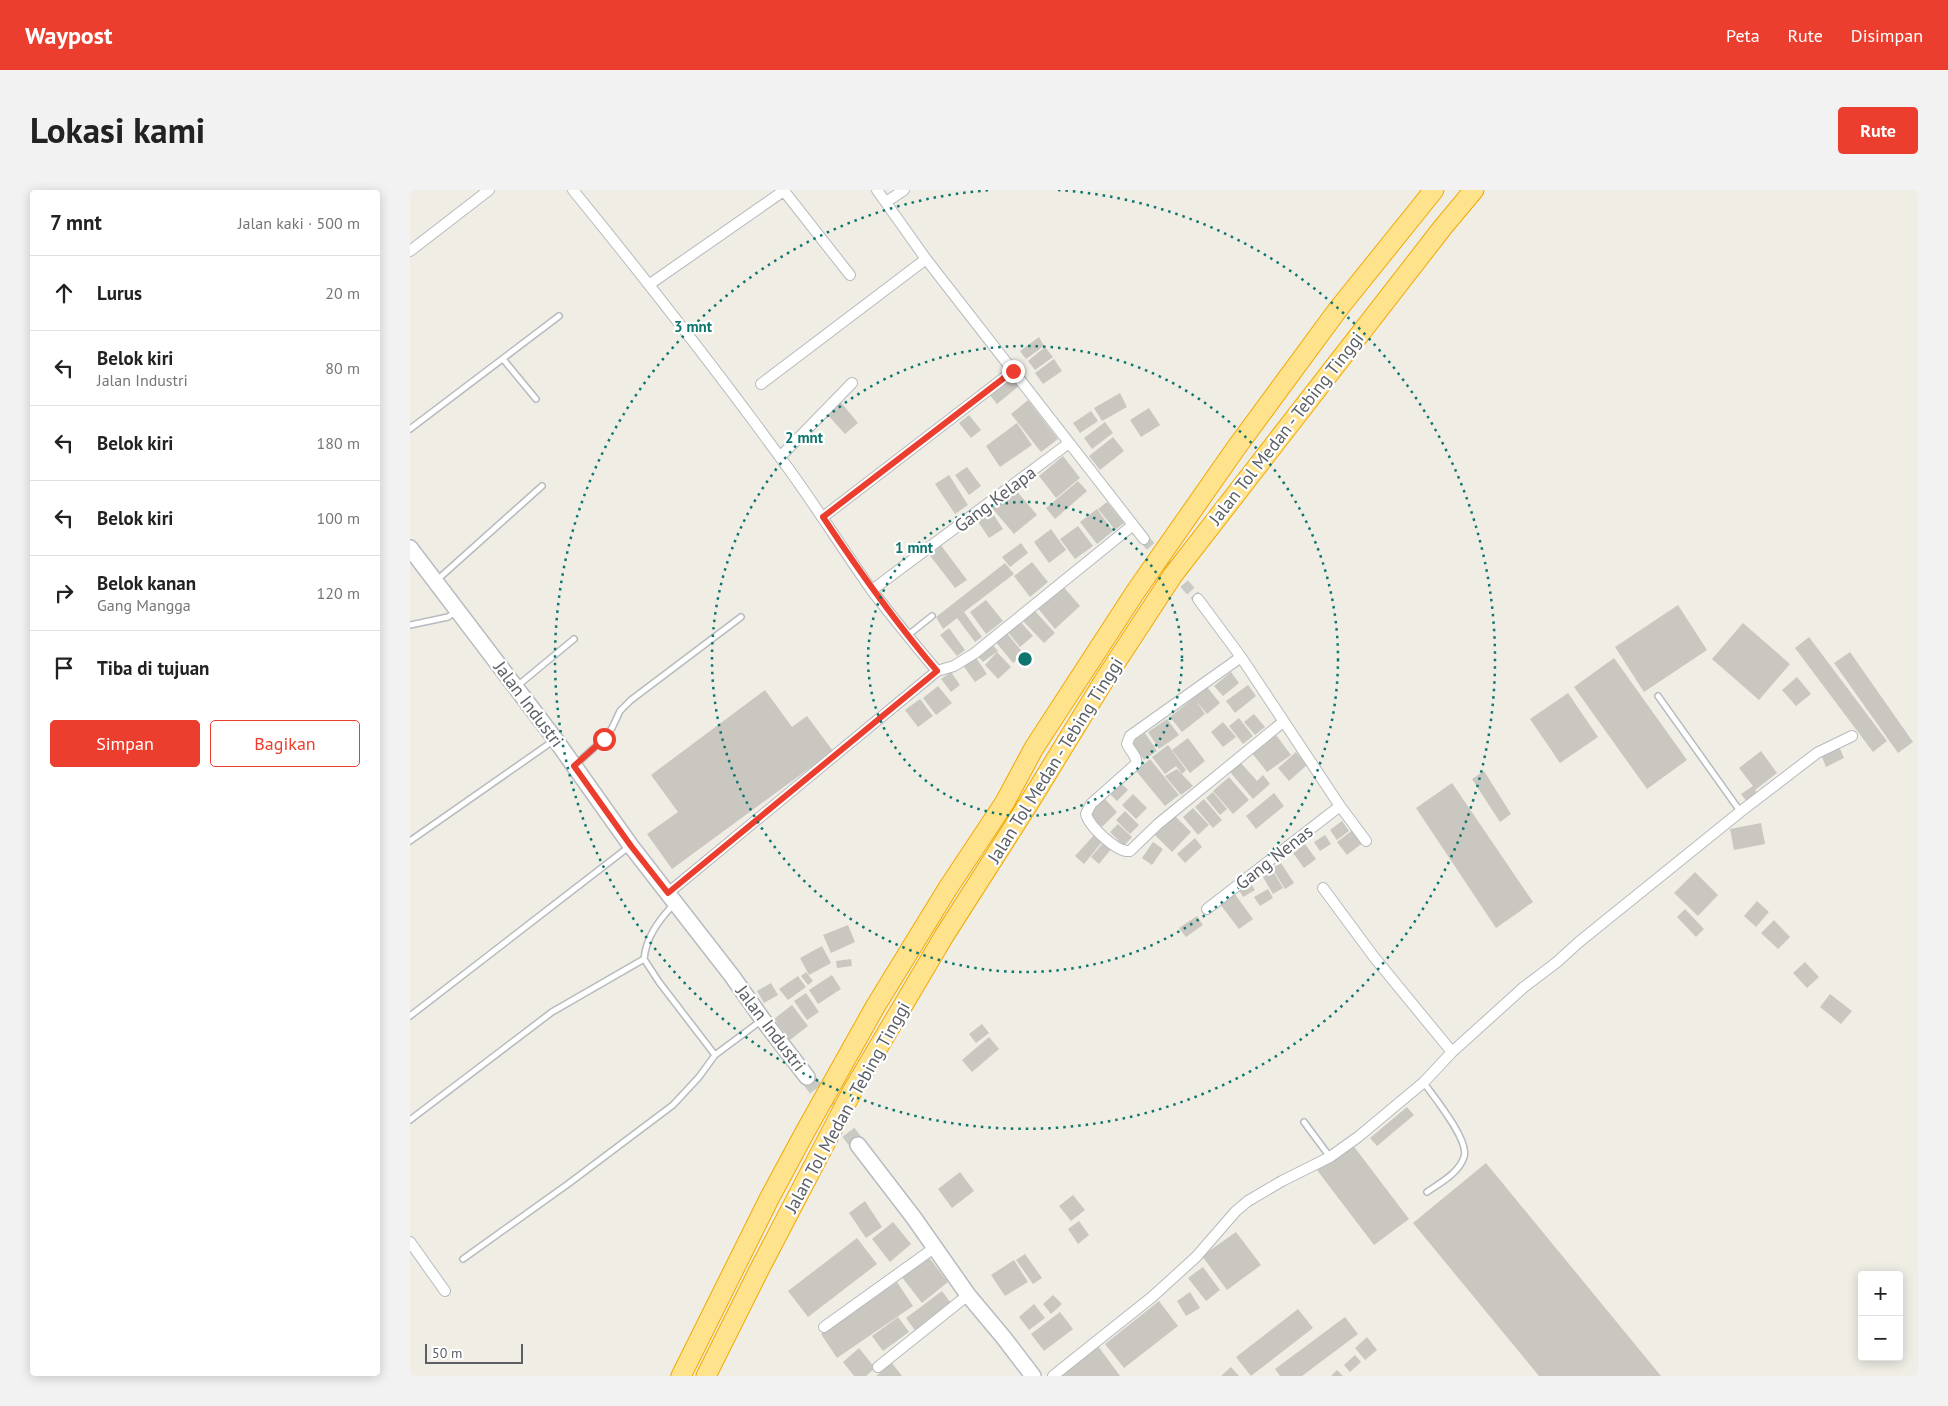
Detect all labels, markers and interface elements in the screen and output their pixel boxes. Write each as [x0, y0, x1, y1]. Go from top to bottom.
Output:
text: Waypost [25, 20, 112, 51]
text: Peta [1726, 24, 1760, 47]
text: Rute [1788, 24, 1823, 47]
text: Disimpan [1851, 24, 1923, 47]
text: Lokasi kami [30, 107, 205, 153]
button: Rute [1838, 107, 1918, 154]
text: 7 mnt [50, 209, 102, 236]
text: Jalan kaki · 500 m [238, 213, 360, 233]
icon: ahead [50, 279, 78, 307]
text: Lurus [97, 281, 142, 305]
text: 20 m [325, 283, 360, 303]
text: 3 mnt [674, 317, 713, 336]
street label: Jalan Tol Medan - Tebing Tinggi [1203, 327, 1368, 530]
text: Belok kiri [97, 346, 173, 370]
icon: left [50, 354, 78, 382]
text: 80 m [325, 358, 360, 378]
route end [1002, 360, 1025, 383]
text: Jalan Industri [97, 370, 188, 390]
text: 2 mnt [785, 428, 824, 447]
icon: left [50, 429, 78, 457]
text: Belok kiri [97, 431, 173, 455]
text: 180 m [317, 433, 360, 453]
street label: Gang Kelapa [950, 461, 1040, 537]
icon: left [50, 504, 78, 532]
text: Belok kiri [97, 506, 173, 530]
text: 100 m [317, 508, 360, 528]
text: 1 mnt [895, 538, 934, 557]
text: Belok kanan [97, 571, 196, 595]
icon: right [50, 579, 78, 607]
text: 120 m [317, 583, 360, 603]
text: Gang Mangga [97, 595, 191, 615]
centre of rings [1016, 650, 1034, 668]
street label: Jalan Tol Medan - Tebing Tinggi [982, 653, 1128, 868]
icon: arrive [50, 654, 78, 682]
text: Tiba di tujuan [97, 656, 209, 680]
street label: Jalan Industri [488, 656, 569, 752]
button: Simpan [50, 720, 200, 767]
button: Bagikan [210, 720, 360, 767]
route start [593, 728, 616, 751]
street label: Gang Nenas [1231, 820, 1317, 894]
street label: Jalan Industri [730, 980, 811, 1076]
street label: Jalan Tol Medan - Tebing Tinggi [779, 997, 915, 1218]
map controls [1858, 1271, 1903, 1361]
button: + [1858, 1271, 1903, 1316]
button: − [1858, 1316, 1903, 1361]
scale bar [425, 1341, 522, 1364]
text: 50 m [432, 1344, 462, 1362]

